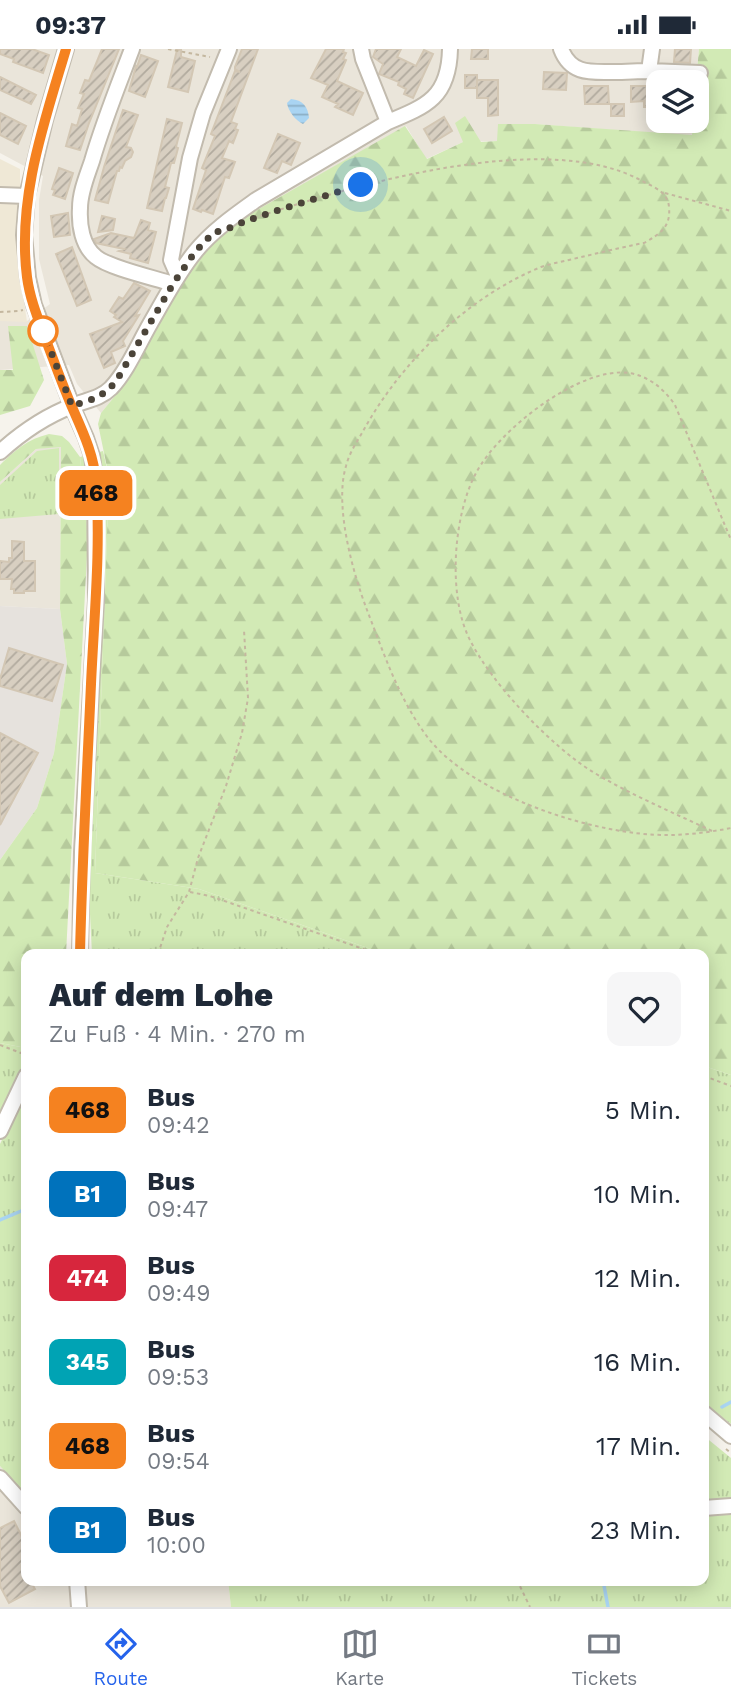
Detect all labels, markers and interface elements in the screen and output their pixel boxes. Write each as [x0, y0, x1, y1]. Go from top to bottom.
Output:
text: 09:37 [35, 10, 106, 40]
map controls [646, 70, 709, 133]
button: layers [646, 70, 709, 133]
your location [343, 167, 378, 202]
unlabelled marker [28, 316, 58, 346]
line badge: 468 [56, 470, 136, 516]
text: 468 [73, 479, 119, 507]
button: heart [607, 972, 681, 1046]
text: Auf dem Lohe [49, 975, 273, 1014]
text: Zu Fuß · 4 Min. · 270 m [49, 1021, 306, 1048]
text: Bus [147, 1082, 195, 1112]
text: 5 Min. [605, 1095, 681, 1125]
text: 468 [65, 1096, 110, 1124]
text: 09:42 [147, 1112, 210, 1139]
text: Bus [147, 1166, 195, 1196]
text: 10 Min. [594, 1179, 681, 1209]
text: B1 [74, 1180, 101, 1208]
text: 09:47 [147, 1196, 208, 1223]
text: Bus [147, 1250, 195, 1280]
text: 12 Min. [595, 1263, 681, 1293]
text: 474 [66, 1264, 109, 1292]
text: 09:49 [147, 1280, 211, 1307]
text: Bus [147, 1334, 195, 1364]
text: 16 Min. [594, 1347, 681, 1377]
text: 345 [66, 1348, 109, 1376]
text: 09:53 [147, 1364, 209, 1391]
text: Bus [147, 1418, 195, 1448]
text: 17 Min. [596, 1431, 681, 1461]
text: 468 [65, 1432, 110, 1460]
text: 09:54 [147, 1448, 210, 1475]
text: Bus [147, 1502, 195, 1532]
text: 23 Min. [590, 1515, 681, 1545]
text: B1 [74, 1516, 101, 1544]
text: 10:00 [147, 1532, 206, 1559]
tab: Route [94, 1625, 148, 1690]
tab: Karte [335, 1625, 384, 1690]
tab: Tickets [571, 1625, 637, 1690]

